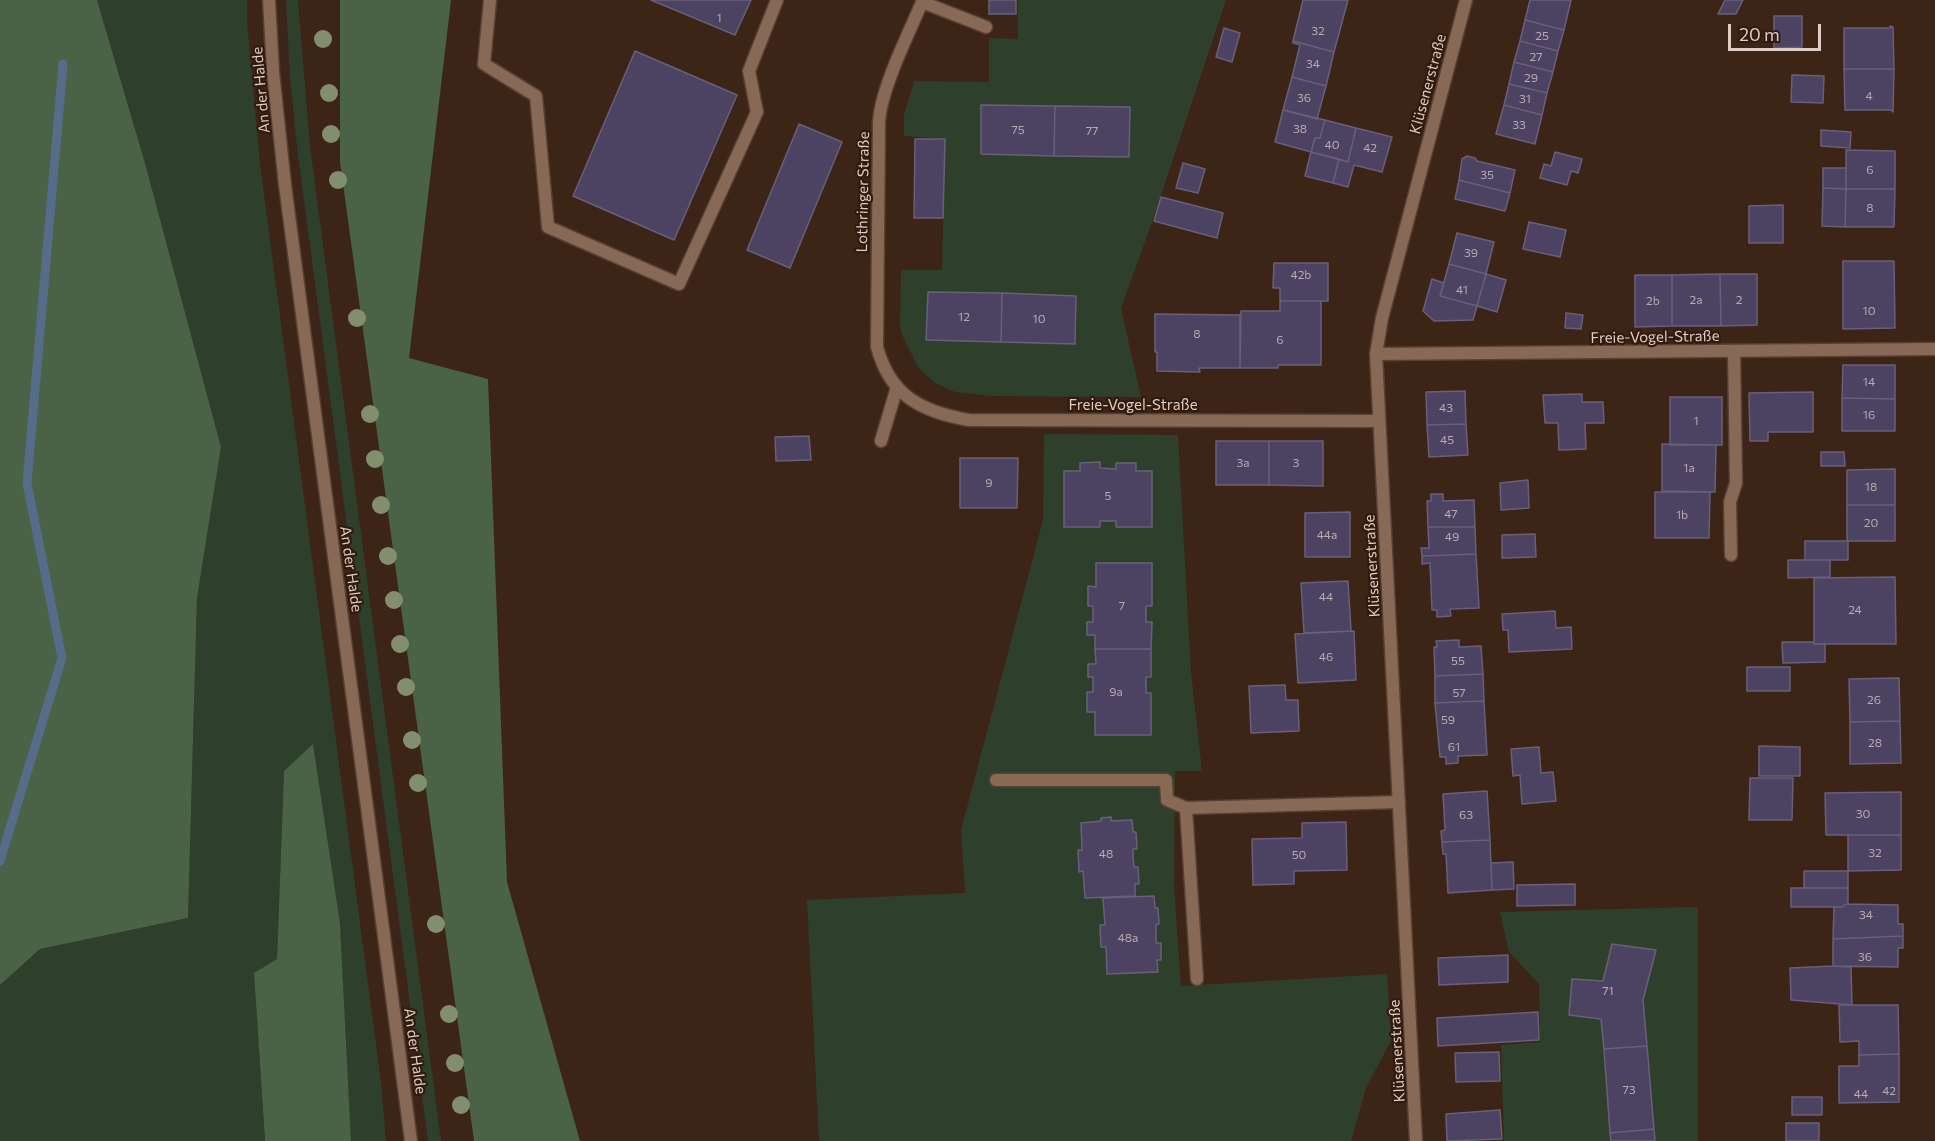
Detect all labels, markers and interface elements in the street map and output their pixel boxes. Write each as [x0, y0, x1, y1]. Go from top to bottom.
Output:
house number: 1 [716, 11, 722, 25]
scale bar [1731, 12, 1824, 50]
text: 20 m [1739, 23, 1780, 45]
house number: 32 [1311, 24, 1325, 38]
house number: 25 [1535, 29, 1549, 43]
street label: Klüsenerstraße [1406, 32, 1450, 136]
street label: An der Halde [248, 46, 274, 134]
house number: 27 [1530, 50, 1542, 64]
house number: 34 [1306, 57, 1320, 71]
house number: 29 [1524, 71, 1538, 85]
house number: 4 [1865, 89, 1873, 103]
house number: 36 [1297, 91, 1311, 105]
house number: 31 [1519, 92, 1531, 106]
house number: 33 [1512, 118, 1526, 132]
house number: 38 [1293, 122, 1307, 136]
house number: 75 [1011, 123, 1025, 137]
house number: 77 [1086, 124, 1098, 138]
street label: Lothringer Straße [853, 131, 873, 253]
house number: 40 [1324, 138, 1340, 152]
house number: 42 [1363, 141, 1377, 155]
house number: 6 [1866, 163, 1874, 177]
house number: 35 [1480, 168, 1494, 182]
house number: 8 [1866, 201, 1874, 215]
house number: 39 [1464, 246, 1478, 260]
house number: 42b [1291, 268, 1311, 282]
house number: 41 [1456, 283, 1468, 297]
house number: 2a [1690, 293, 1702, 307]
house number: 2 [1736, 293, 1742, 307]
house number: 2b [1646, 294, 1660, 308]
house number: 10 [1863, 304, 1875, 318]
house number: 12 [958, 310, 970, 324]
house number: 10 [1033, 312, 1045, 326]
house number: 8 [1193, 327, 1201, 341]
street label: Freie-Vogel-Straße [1590, 327, 1720, 347]
house number: 6 [1276, 333, 1284, 347]
house number: 14 [1863, 375, 1875, 389]
street label: Freie-Vogel-Straße [1068, 396, 1198, 414]
house number: 43 [1439, 401, 1453, 415]
house number: 16 [1863, 408, 1875, 422]
house number: 1 [1693, 414, 1699, 428]
house number: 45 [1440, 433, 1454, 447]
house number: 3a [1236, 456, 1250, 470]
house number: 3 [1293, 456, 1299, 470]
house number: 1a [1683, 461, 1695, 475]
house number: 9 [985, 476, 993, 490]
house number: 18 [1865, 480, 1877, 494]
house number: 5 [1105, 489, 1111, 503]
house number: 47 [1444, 507, 1458, 521]
house number: 1b [1676, 508, 1688, 522]
street label: Klüsenerstraße [1360, 514, 1384, 618]
house number: 20 [1864, 516, 1878, 530]
street label: An der Halde [336, 525, 366, 613]
house number: 44a [1317, 528, 1337, 542]
house number: 49 [1445, 530, 1459, 544]
house number: 44 [1319, 590, 1333, 604]
house number: 7 [1119, 599, 1125, 613]
house number: 24 [1848, 603, 1862, 617]
house number: 46 [1319, 650, 1333, 664]
house number: 55 [1451, 654, 1465, 668]
house number: 9a [1109, 685, 1123, 699]
house number: 57 [1452, 686, 1466, 700]
house number: 26 [1867, 693, 1881, 707]
house number: 59 [1441, 713, 1455, 727]
house number: 28 [1868, 736, 1882, 750]
house number: 61 [1448, 740, 1460, 754]
house number: 30 [1856, 807, 1870, 821]
house number: 63 [1459, 808, 1473, 822]
house number: 32 [1868, 846, 1882, 860]
house number: 48 [1099, 847, 1113, 861]
house number: 50 [1292, 848, 1306, 862]
house number: 34 [1859, 908, 1873, 922]
house number: 48a [1118, 931, 1138, 945]
house number: 36 [1858, 950, 1872, 964]
house number: 71 [1602, 984, 1614, 998]
street label: Klüsenerstraße [1385, 999, 1409, 1103]
street label: An der Halde [400, 1007, 430, 1095]
house number: 73 [1622, 1083, 1636, 1097]
house number: 42 [1882, 1084, 1896, 1098]
house number: 44 [1854, 1087, 1868, 1101]

